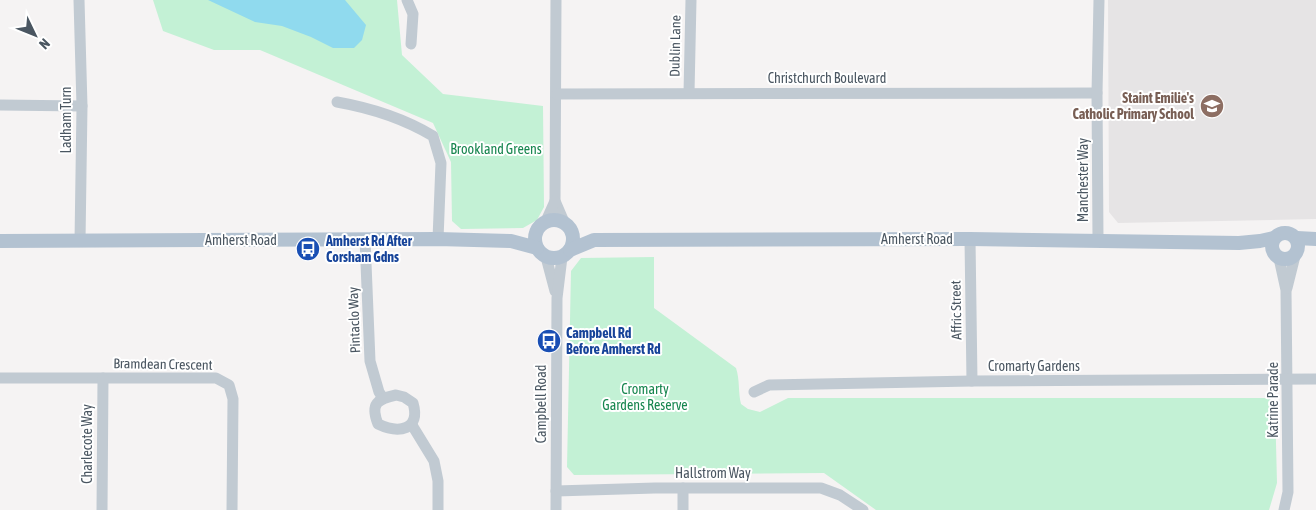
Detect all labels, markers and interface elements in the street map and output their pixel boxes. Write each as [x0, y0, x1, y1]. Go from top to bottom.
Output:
north arrow [10, 10, 60, 60]
street label: Dublin Lane [666, 15, 684, 77]
text: N [36, 35, 53, 52]
street label: Christchurch Boulevard [768, 70, 886, 86]
street label: Ladham Turn [58, 87, 74, 154]
place label: Staint Emilie's Catholic Primary School [1072, 90, 1194, 122]
school or university icon: Staint Emilie's Catholic Primary School [1199, 93, 1225, 119]
street label: Manchester Way [1075, 138, 1091, 222]
park label: Brookland Greens [450, 141, 542, 157]
street label: Amherst Road [881, 231, 953, 247]
street label: Amherst Road [205, 232, 277, 248]
place label: Amherst Rd After Corsham Gdns [325, 233, 413, 265]
bus stop icon: Amherst Rd After Corsham Gdns [295, 236, 321, 262]
street label: Affric Street [947, 280, 965, 340]
street label: Pintaclo Way [345, 286, 363, 353]
place label: Campbell Rd Before Amherst Rd [566, 325, 661, 357]
bus stop icon: Campbell Rd Before Amherst Rd [536, 328, 562, 354]
street label: Bramdean Crescent [113, 355, 213, 373]
street label: Cromarty Gardens [988, 358, 1080, 374]
street label: Katrine Parade [1265, 362, 1281, 438]
street label: Campbell Road [533, 365, 549, 443]
park label: Cromarty Gardens Reserve [602, 381, 688, 413]
street label: Charlecote Way [79, 404, 95, 484]
street label: Hallstrom Way [675, 465, 751, 481]

